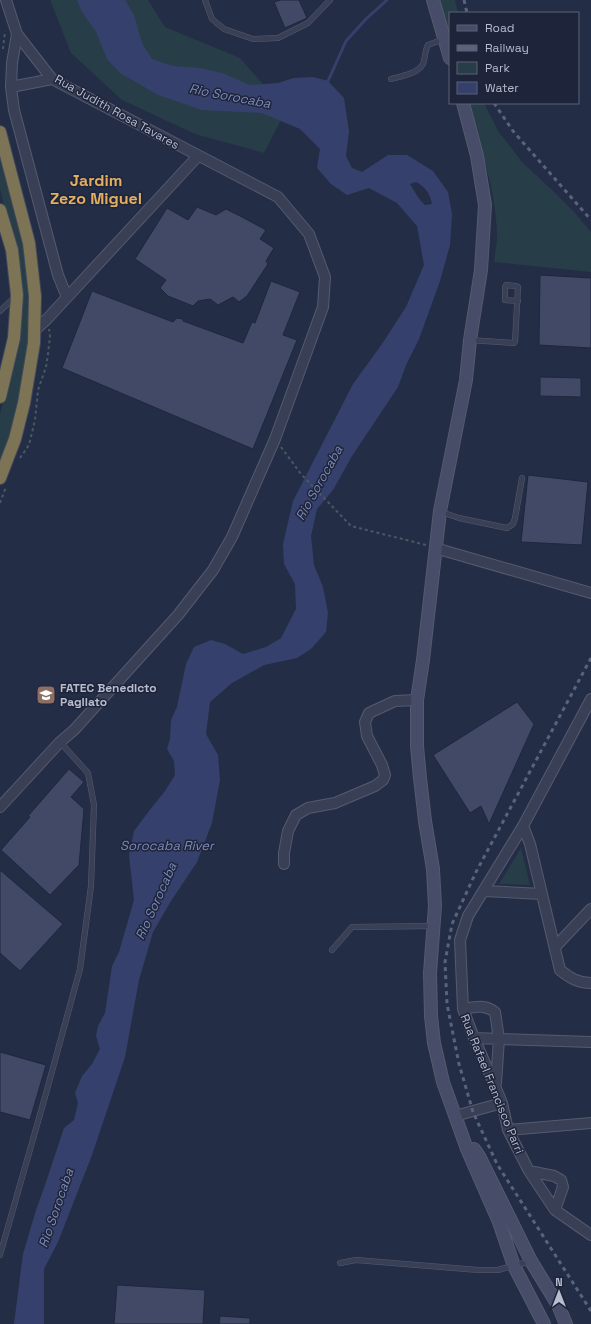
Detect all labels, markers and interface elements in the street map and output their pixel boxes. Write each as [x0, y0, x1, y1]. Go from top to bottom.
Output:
legend [449, 12, 579, 104]
text: Road [485, 20, 514, 36]
text: Railway [485, 40, 529, 56]
text: Park [485, 60, 510, 76]
street label: Rua Judith Rosa Tavares [52, 71, 182, 153]
water label: Rio Sorocaba [188, 80, 273, 112]
text: Water [485, 80, 519, 96]
district label: Jardim Zezo Miguel [50, 170, 142, 209]
water label: Rio Sorocaba [292, 442, 347, 523]
place label: FATEC Benedicto Pagliato [60, 680, 157, 710]
school or university icon: FATEC Benedicto Pagliato [35, 684, 57, 706]
water label: Sorocaba River [120, 837, 216, 854]
water label: Rio Sorocaba [131, 859, 181, 942]
street label: Rua Rafael Francisco Parri [457, 1012, 527, 1156]
water label: Rio Sorocaba [35, 1166, 78, 1250]
north arrow [539, 1272, 579, 1312]
text: N [555, 1275, 563, 1289]

